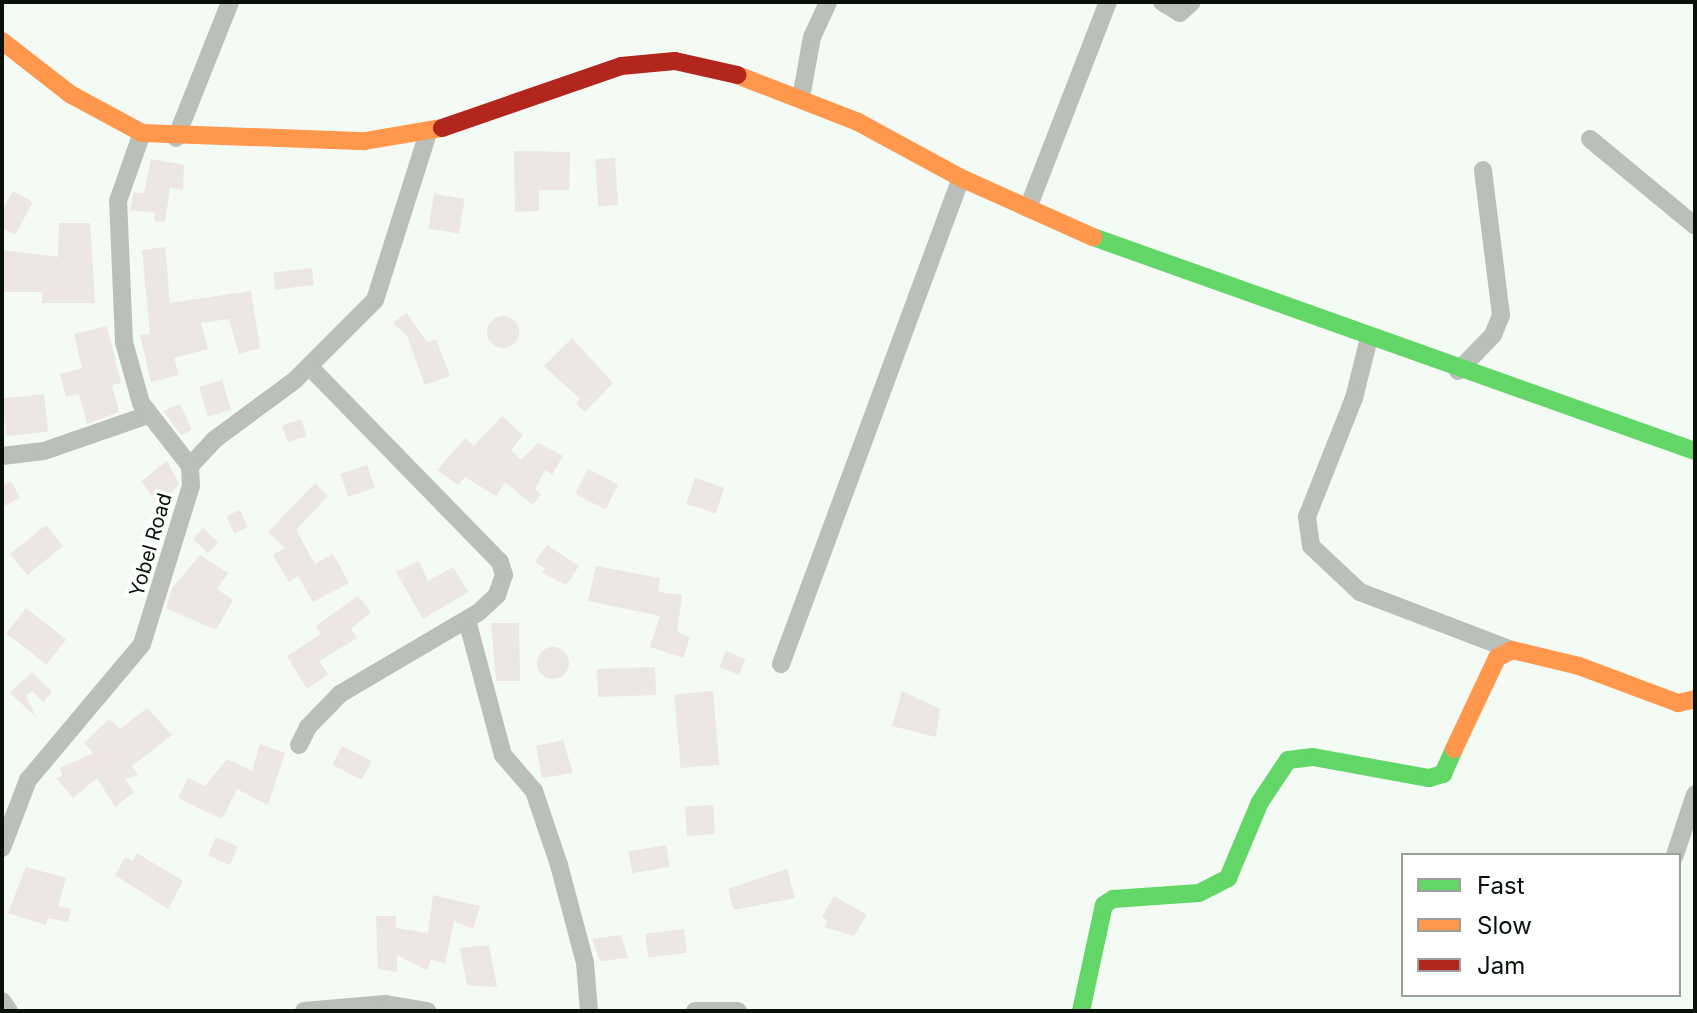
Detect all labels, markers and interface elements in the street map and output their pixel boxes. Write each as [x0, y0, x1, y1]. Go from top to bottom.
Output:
street label: Yobel Road [125, 490, 177, 600]
legend [1401, 853, 1681, 997]
text: Fast [1477, 871, 1525, 900]
text: Slow [1477, 911, 1532, 940]
text: Jam [1477, 951, 1525, 980]

